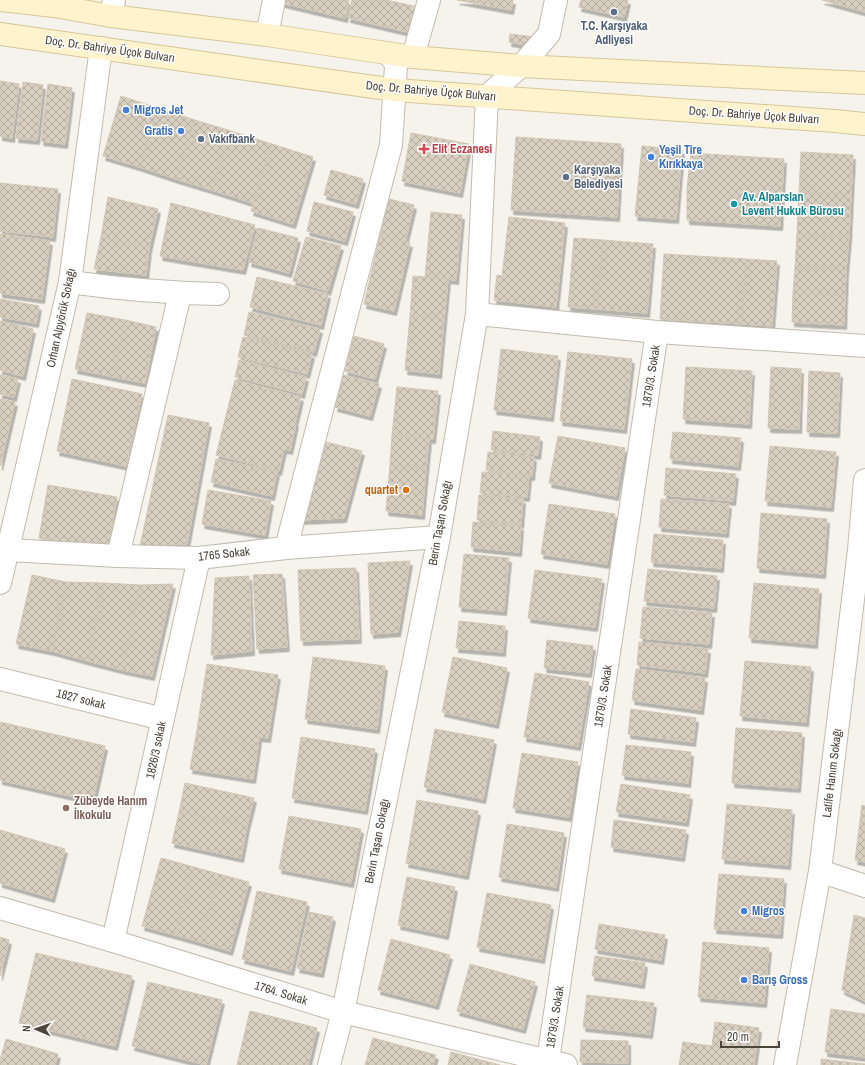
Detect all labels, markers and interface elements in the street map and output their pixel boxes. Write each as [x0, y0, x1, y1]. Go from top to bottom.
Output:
marker: T.C. Karşıyaka Adliyesi [609, 7, 619, 17]
place label: T.C. Karşıyaka Adliyesi [581, 18, 648, 48]
street label: Doç. Dr. Bahriye Üçok Bulvarı [44, 31, 176, 66]
street label: Doç. Dr. Bahriye Üçok Bulvarı [365, 76, 497, 105]
street label: Doç. Dr. Bahriye Üçok Bulvarı [688, 101, 820, 128]
place label: Migros Jet [134, 102, 184, 118]
marker: Migros Jet [121, 105, 131, 115]
place label: Gratis [145, 123, 174, 139]
marker: Gratis [176, 126, 186, 136]
place label: Vakıfbank [209, 131, 255, 147]
marker: Vakıfbank [196, 134, 206, 144]
place label: Elit Eczanesi [432, 141, 492, 157]
place label: Yeşil Tire Kırıkkaya [659, 142, 703, 172]
marker: Elit Eczanesi [419, 144, 429, 154]
marker: Yeşil Tire Kırıkkaya [646, 152, 656, 162]
place label: Karşıyaka Belediyesi [574, 162, 623, 192]
marker: Karşıyaka Belediyesi [561, 172, 571, 182]
place label: Av. Alparslan Levent Hukuk Bürosu [742, 189, 844, 219]
marker: Av. Alparslan Levent Hukuk Bürosu [729, 199, 739, 209]
street label: Orhan Alpyörük Sokağı [43, 267, 79, 369]
street label: 1879/3. Sokak [638, 344, 664, 408]
street label: Berin Taşan Sokağı [425, 479, 455, 567]
place label: quartet [365, 482, 399, 498]
marker: quartet [401, 485, 411, 495]
street label: 1765 Sokak [197, 543, 251, 565]
street label: 1879/3. Sokak [590, 664, 616, 728]
street label: 1827 sokak [55, 685, 107, 713]
street label: 1826/3 sokak [142, 720, 170, 780]
street label: Latife Hanım Sokağı [819, 728, 845, 818]
place label: Zübeyde Hanım İlkokulu [74, 793, 148, 823]
street label: Berin Taşan Sokağı [361, 797, 393, 885]
marker: Zübeyde Hanım İlkokulu [61, 803, 71, 813]
place label: Migros [752, 903, 785, 919]
marker: Migros [739, 906, 749, 916]
place label: Barış Gross [752, 972, 808, 988]
marker: Barış Gross [739, 975, 749, 985]
street label: 1764. Sokak [252, 977, 310, 1009]
street label: 1879/3. Sokak [542, 985, 568, 1049]
north arrow [16, 1009, 56, 1049]
scale bar [721, 1023, 779, 1049]
text: N [19, 1025, 33, 1032]
text: 20 m [727, 1029, 749, 1045]

